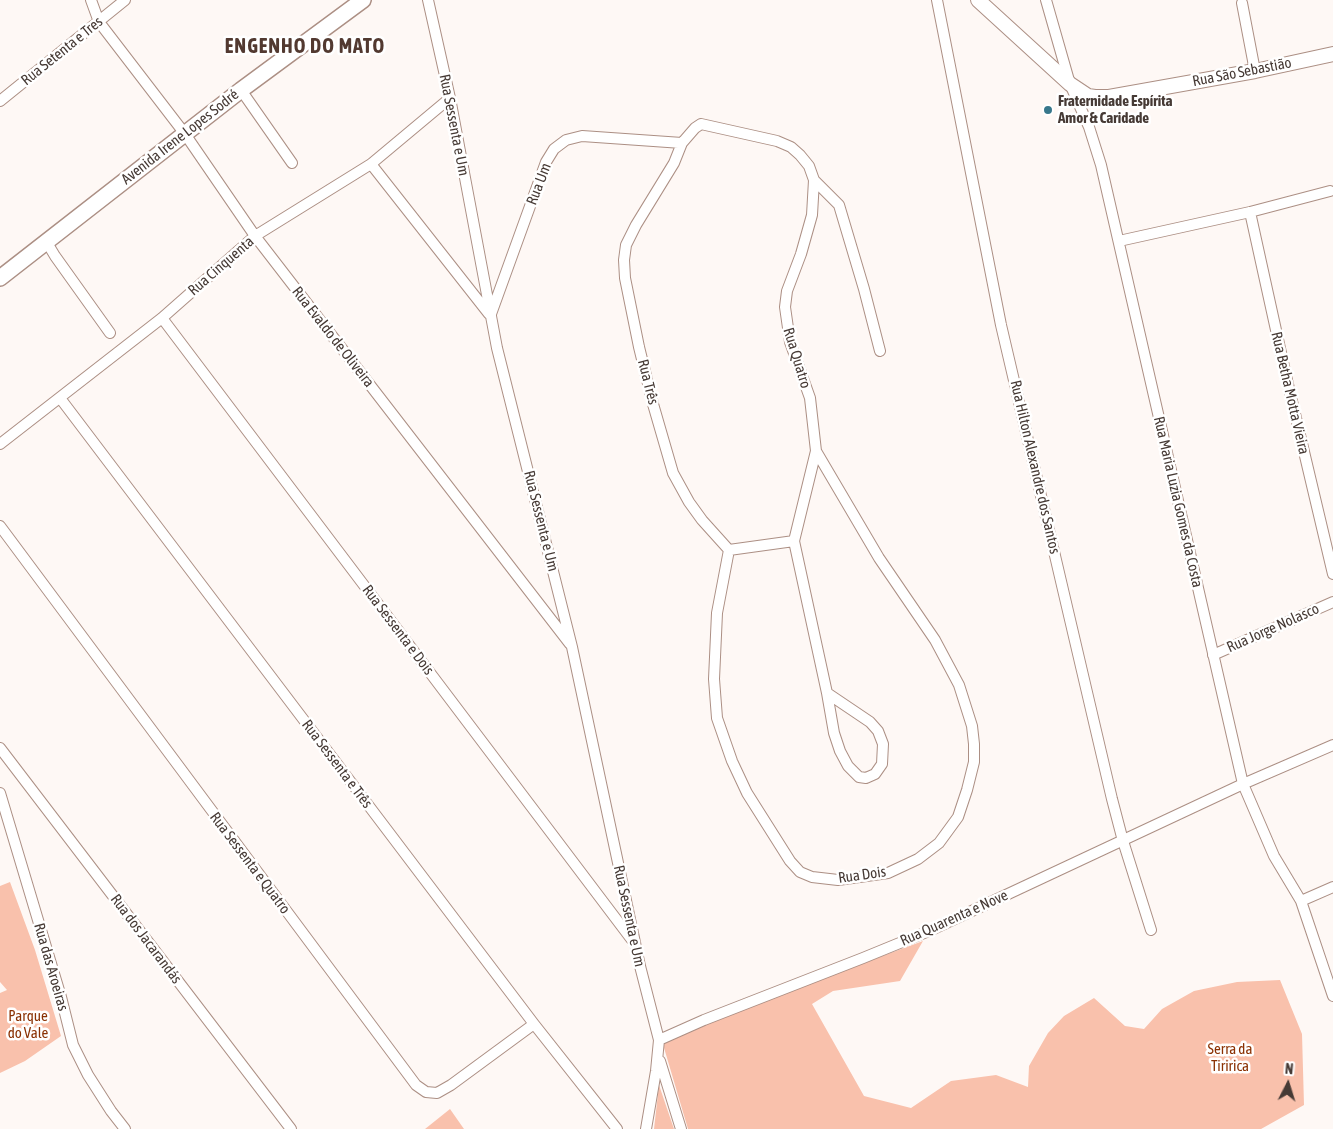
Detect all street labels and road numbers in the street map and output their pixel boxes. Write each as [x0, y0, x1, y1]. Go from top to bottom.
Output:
street label: Rua Setenta e Tres [18, 13, 106, 89]
street label: Rua São Sebastião [1191, 54, 1293, 90]
street label: Rua Sessenta e Um [435, 73, 473, 177]
street label: Avenida Irene Lopes Sodré [118, 86, 242, 188]
street label: Rua Um [523, 161, 555, 207]
street label: Rua Cinquenta [185, 233, 257, 299]
street label: Rua Evaldo de Oliveira [288, 283, 378, 391]
street label: Rua Quatro [779, 325, 815, 391]
street label: Rua Betha Motta Vieira [1267, 330, 1313, 456]
street label: Rua Três [634, 358, 662, 406]
street label: Rua Hilton Alexandre dos Santos [1006, 378, 1064, 556]
street label: Rua Maria Luzia Gomes da Costa [1150, 415, 1206, 589]
street label: Rua Sessenta e Um [520, 469, 562, 573]
street label: Rua Sessenta e Dois [358, 581, 438, 679]
street label: Rua Jorge Nolasco [1224, 600, 1322, 656]
street label: Rua Sessenta e Três [298, 716, 376, 812]
street label: Rua Sessenta e Quatro [206, 809, 294, 917]
street label: Rua Dois [837, 863, 887, 887]
street label: Rua Sessenta e Um [609, 864, 649, 968]
street label: Rua Quarenta e Nove [897, 886, 1011, 950]
street label: Rua dos Jacarandás [107, 891, 185, 987]
street label: Rua das Aroeiras [30, 921, 72, 1013]

